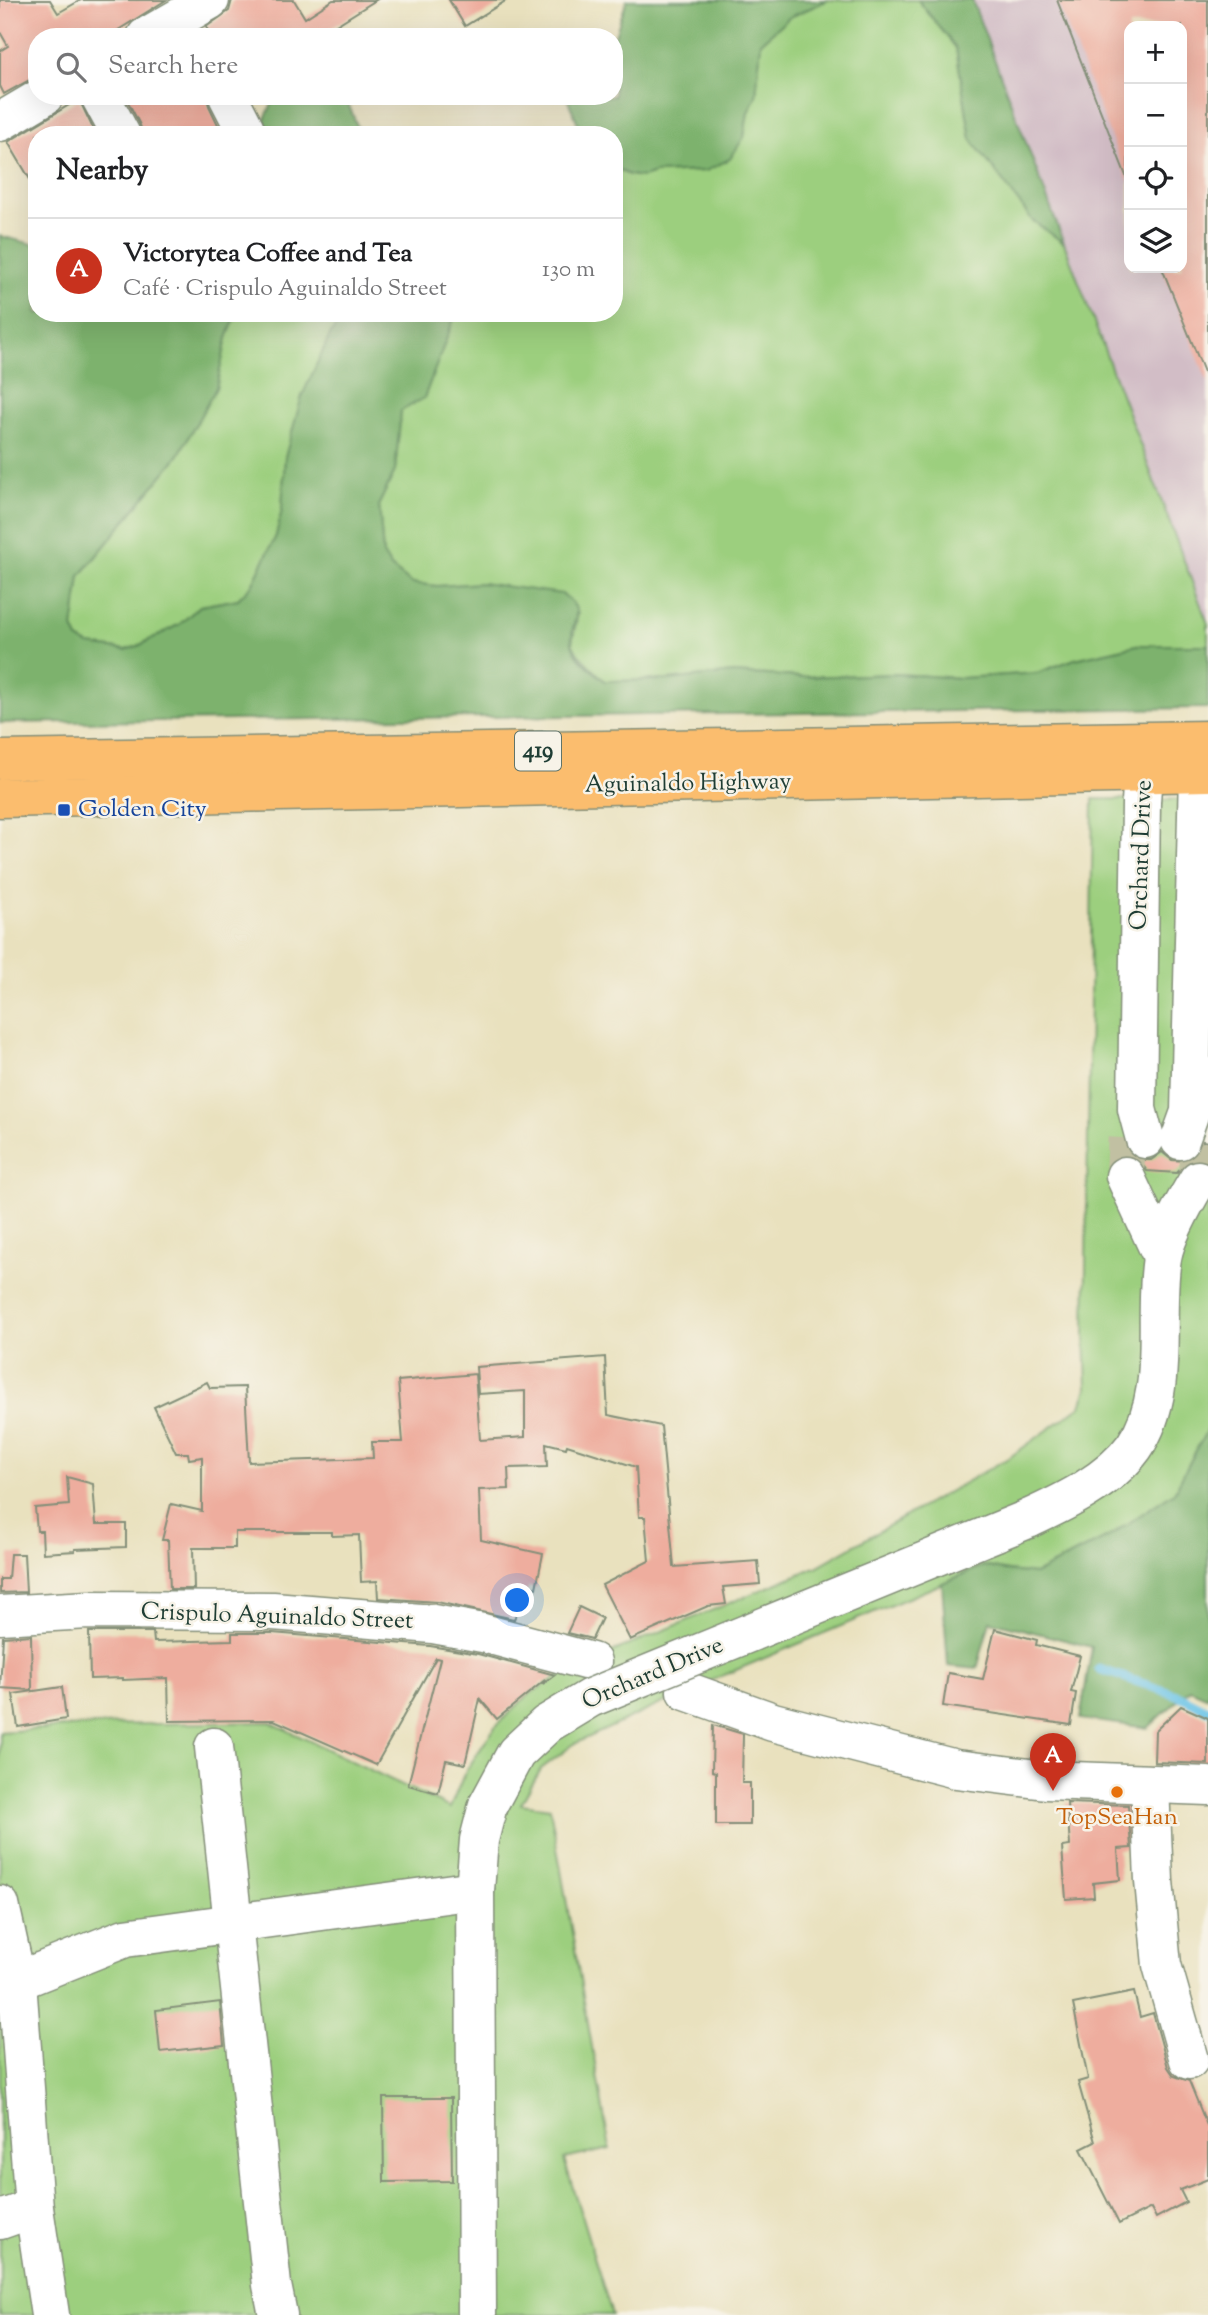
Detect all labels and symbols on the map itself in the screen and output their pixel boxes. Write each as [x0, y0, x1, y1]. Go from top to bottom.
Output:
road number: 419 [515, 732, 561, 771]
street label: Aguinaldo Highway [584, 765, 792, 803]
street label: Orchard Drive [1122, 779, 1162, 931]
place label: Golden City [78, 793, 207, 827]
marker: Golden City [56, 802, 72, 818]
your location [500, 1583, 534, 1617]
street label: Crispulo Aguinaldo Street [140, 1595, 414, 1639]
street label: Orchard Drive [577, 1629, 729, 1719]
pin: A [1030, 1733, 1076, 1791]
marker: TopSeaHan [1109, 1784, 1125, 1800]
place label: TopSeaHan [1056, 1801, 1178, 1835]

